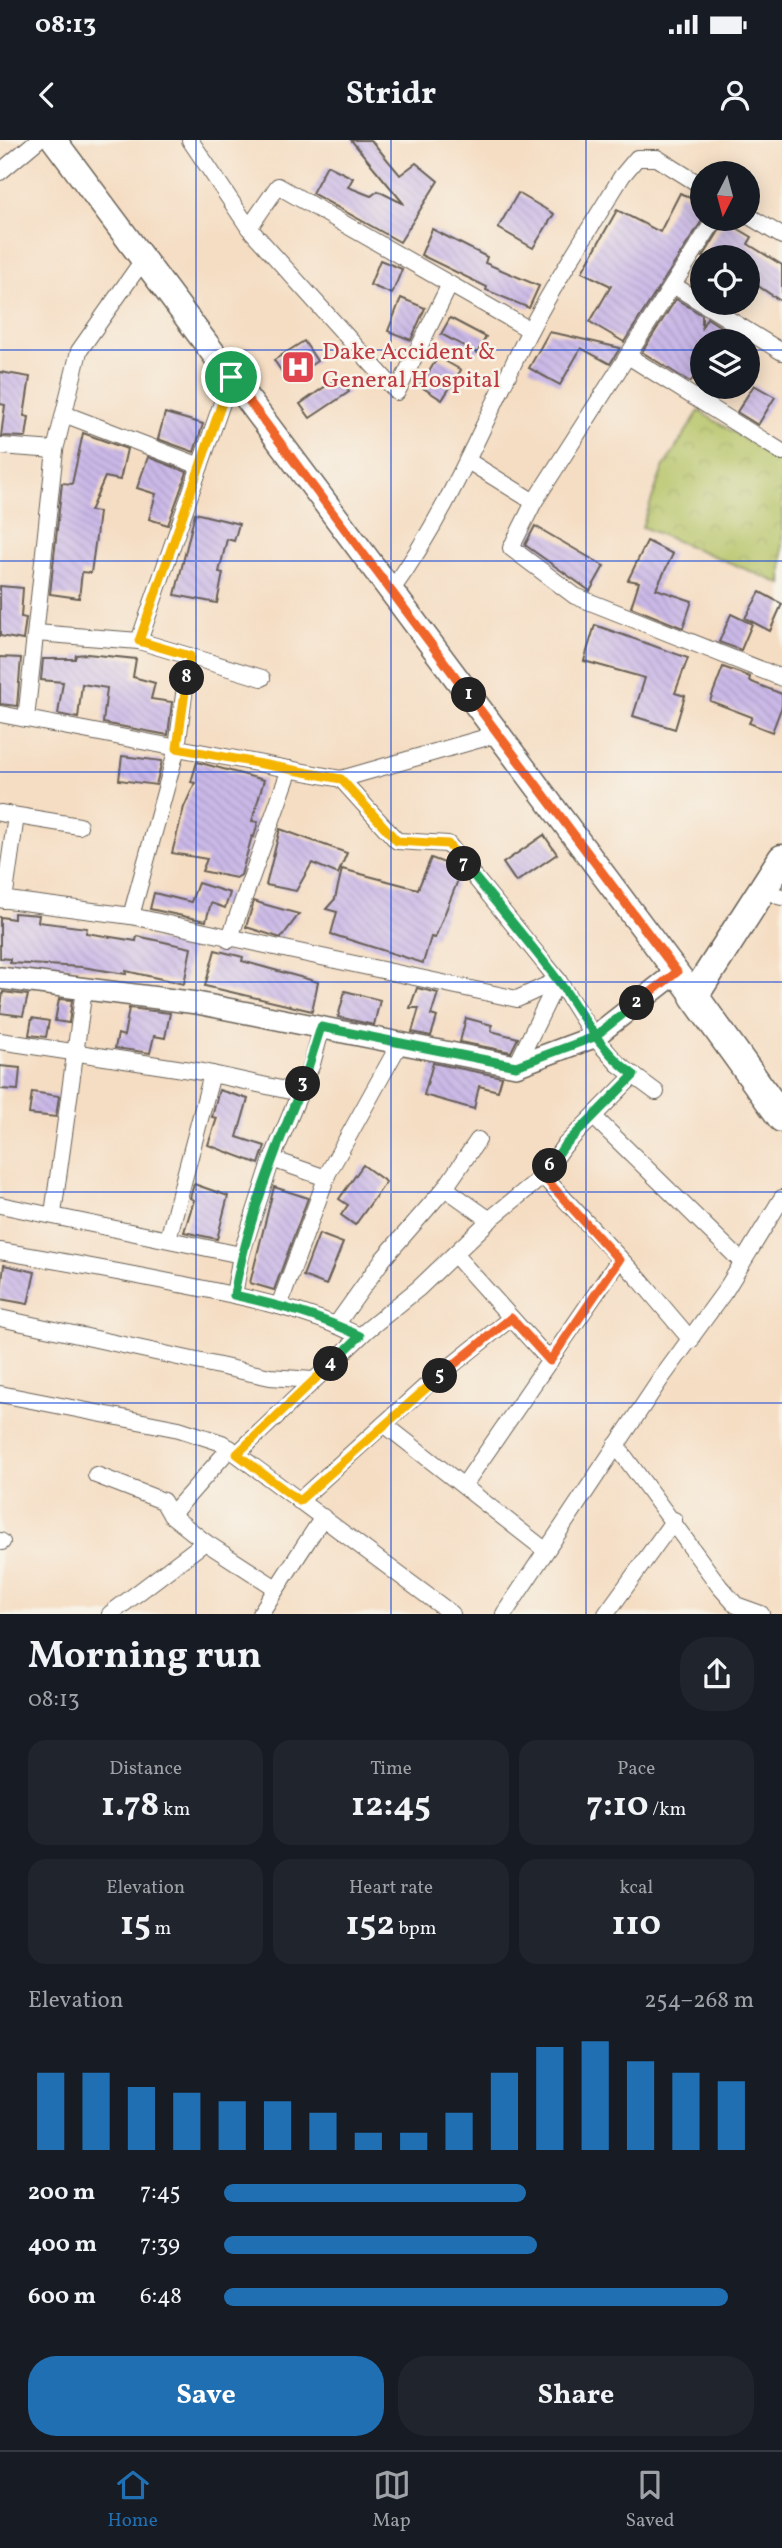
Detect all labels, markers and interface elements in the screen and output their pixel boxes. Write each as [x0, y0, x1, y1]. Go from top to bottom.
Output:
text: 08:13 [35, 7, 96, 43]
text: Stridr [346, 73, 436, 117]
icon: back [28, 76, 66, 114]
icon: person [716, 76, 754, 114]
north arrow [690, 161, 760, 231]
map controls [690, 161, 760, 399]
button: locate [690, 245, 760, 315]
button: layers [690, 329, 760, 399]
place label: Dake Accident & General Hospital [322, 336, 500, 398]
pin [201, 347, 261, 407]
hospital icon: Dake Accident & General Hospital [279, 348, 317, 386]
icon: arrive [212, 358, 250, 396]
pin: 8 [170, 660, 204, 696]
text: 8 [181, 664, 192, 690]
pin: 1 [452, 678, 486, 712]
text: 1 [465, 681, 472, 707]
pin: 7 [447, 846, 482, 882]
text: 7 [459, 850, 468, 876]
pin: 2 [620, 986, 654, 1020]
text: 2 [632, 989, 641, 1015]
pin: 3 [286, 1066, 320, 1102]
text: 3 [298, 1070, 307, 1096]
pin: 6 [532, 1149, 568, 1184]
text: 6 [544, 1152, 555, 1178]
pin: 4 [314, 1346, 348, 1382]
text: 4 [325, 1350, 336, 1376]
pin: 5 [422, 1358, 458, 1394]
text: 5 [435, 1362, 444, 1388]
text: Morning run [28, 1631, 262, 1684]
button: share [680, 1637, 754, 1711]
text: 08:13 [28, 1684, 80, 1716]
text: Distance [109, 1756, 182, 1782]
text: Time [370, 1756, 412, 1782]
text: Pace [617, 1756, 655, 1782]
text: 1.78 [101, 1782, 159, 1830]
text: 12:45 [351, 1782, 431, 1830]
text: 7:10 [586, 1782, 649, 1830]
text: km [159, 1797, 190, 1823]
text: /km [649, 1797, 686, 1823]
text: Elevation [106, 1875, 185, 1901]
text: Heart rate [349, 1875, 433, 1901]
text: kcal [619, 1875, 653, 1901]
text: 15 [120, 1901, 151, 1949]
text: 152 [345, 1901, 395, 1949]
text: 110 [611, 1901, 661, 1949]
text: m [151, 1916, 171, 1942]
text: bpm [395, 1916, 437, 1942]
text: Elevation [28, 1985, 124, 2017]
text: 254–268 m [644, 1985, 754, 2017]
text: 200 m [28, 2177, 95, 2209]
text: 7:45 [140, 2177, 181, 2209]
text: 400 m [28, 2229, 97, 2261]
text: 7:39 [140, 2229, 180, 2261]
text: 600 m [28, 2281, 96, 2313]
text: 6:48 [140, 2281, 182, 2313]
button: Save [28, 2356, 384, 2436]
button: Share [398, 2356, 754, 2436]
tab: Home [107, 2466, 158, 2534]
tab: Map [373, 2466, 411, 2534]
tab: Saved [626, 2466, 675, 2534]

